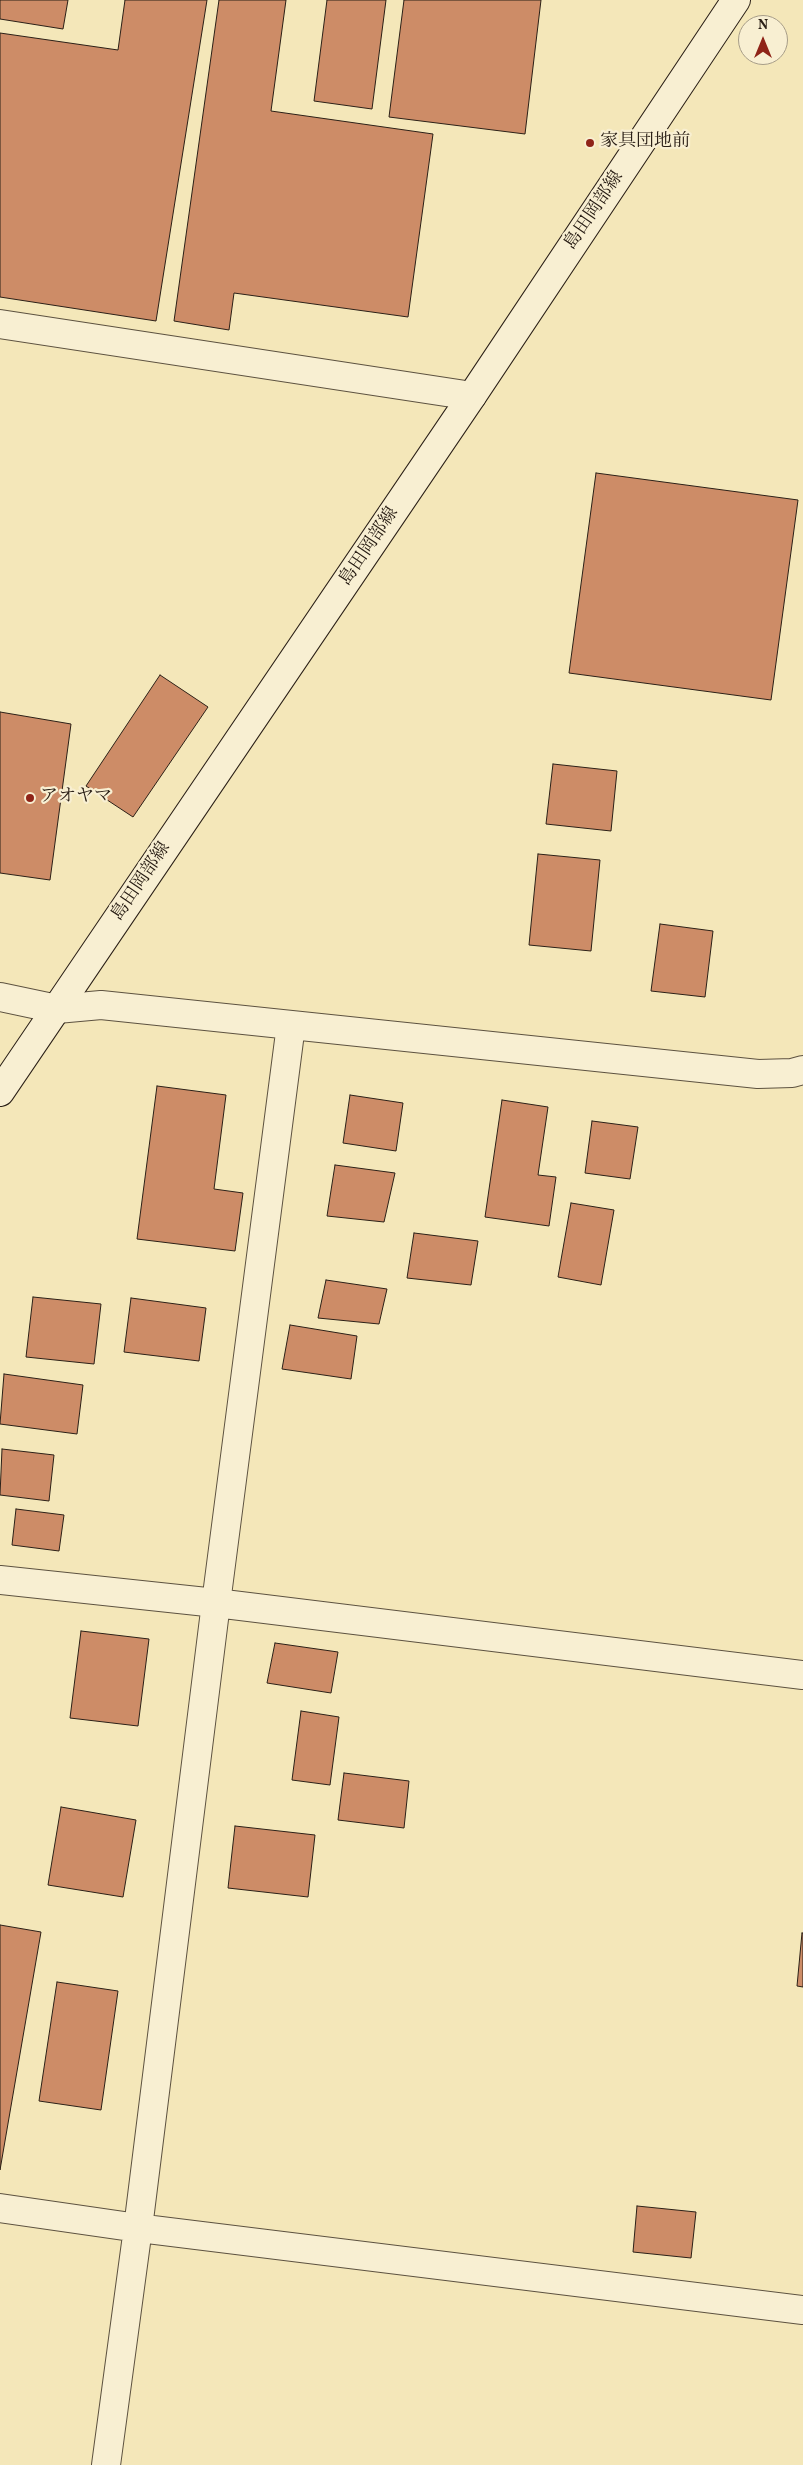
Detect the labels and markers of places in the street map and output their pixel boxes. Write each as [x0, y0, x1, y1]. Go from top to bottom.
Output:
place label: 家具団地前 [600, 132, 690, 154]
marker: 家具団地前 [584, 137, 596, 149]
place label: アオヤマ [40, 787, 112, 809]
marker: アオヤマ [24, 792, 36, 804]

